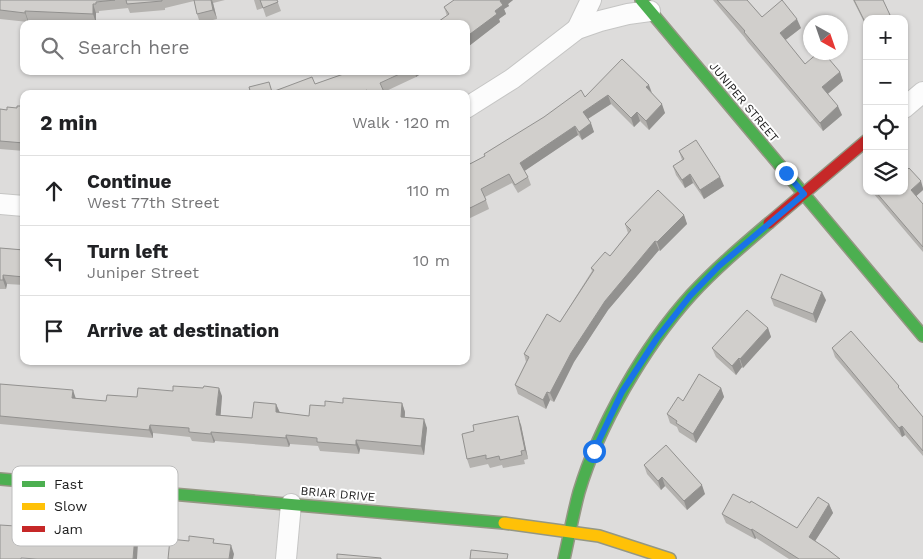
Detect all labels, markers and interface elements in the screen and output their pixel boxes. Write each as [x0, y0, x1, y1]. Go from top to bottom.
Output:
north arrow [803, 15, 848, 60]
map controls [863, 15, 908, 195]
button: + [863, 15, 908, 60]
search box [20, 20, 470, 75]
icon: search [38, 34, 66, 62]
text: Search here [78, 36, 189, 59]
street label: JUNIPER STREET [707, 59, 781, 145]
button: − [863, 60, 908, 105]
button: locate [863, 105, 908, 150]
text: 2 min [40, 110, 97, 135]
text: Walk · 120 m [352, 113, 450, 132]
button: layers [863, 150, 908, 195]
route end [775, 162, 798, 185]
text: Continue [87, 170, 171, 193]
icon: ahead [40, 177, 68, 205]
text: 110 m [407, 181, 450, 200]
text: West 77th Street [87, 193, 219, 212]
text: Turn left [87, 240, 168, 263]
icon: left [40, 247, 68, 275]
text: 10 m [413, 251, 450, 270]
text: Juniper Street [87, 263, 199, 282]
icon: arrive [40, 317, 68, 345]
text: Arrive at destination [87, 319, 279, 342]
route start [583, 440, 606, 463]
legend [12, 466, 178, 546]
text: Fast [54, 476, 83, 492]
street label: BRIAR DRIVE [300, 484, 376, 504]
text: Slow [54, 498, 87, 514]
text: Jam [54, 521, 83, 537]

